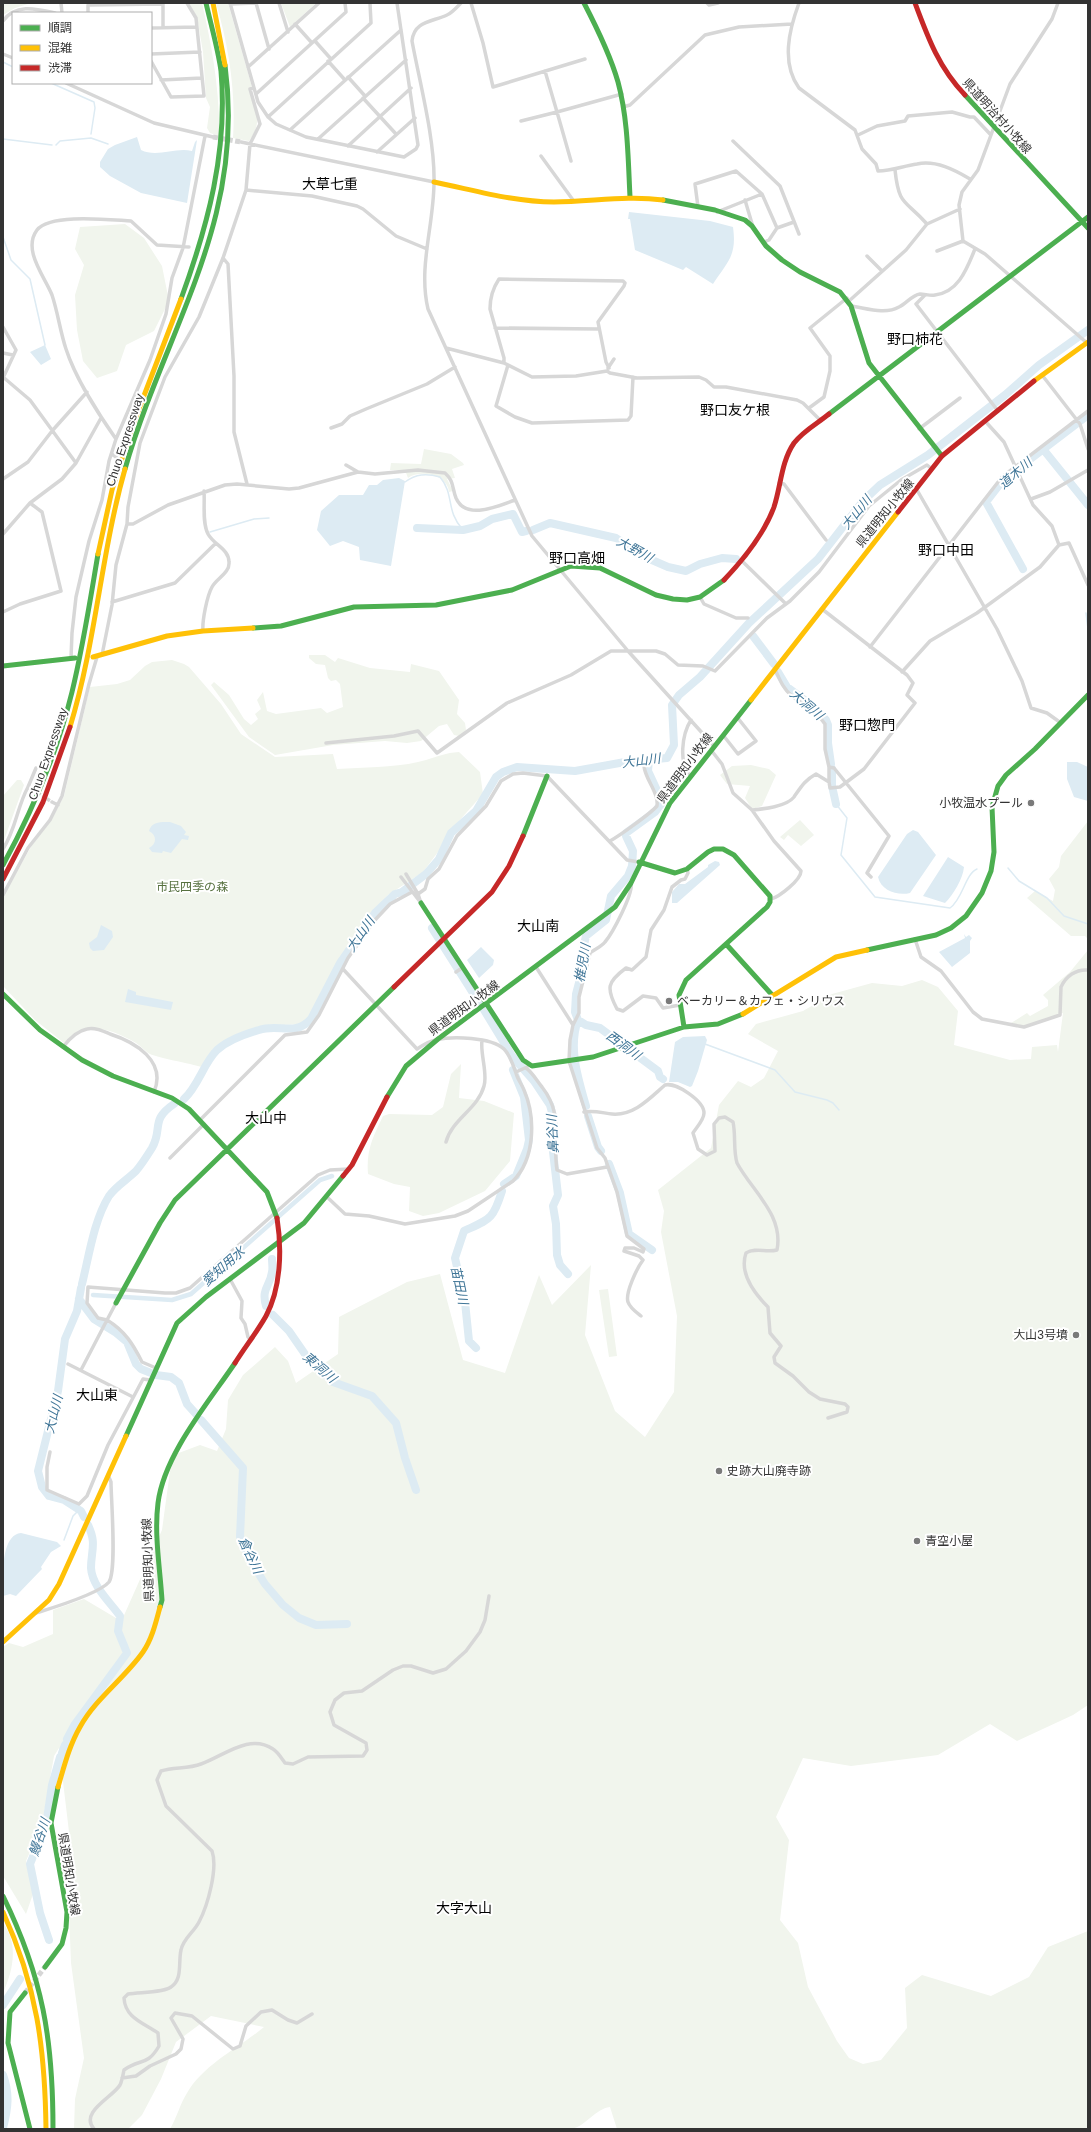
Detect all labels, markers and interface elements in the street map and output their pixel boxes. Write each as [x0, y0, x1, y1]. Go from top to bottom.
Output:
legend [12, 12, 152, 84]
text: 順調 [48, 21, 72, 35]
text: 混雑 [48, 41, 72, 55]
text: 渋滞 [48, 61, 72, 75]
street label: 県道明治村小牧線 [960, 76, 1034, 156]
district label: 大草七重 [302, 176, 358, 192]
district label: 野口柿花 [887, 331, 943, 347]
street label: Chuo Expressway [103, 392, 147, 488]
district label: 野口友ケ根 [700, 402, 770, 418]
water label: 道木川 [996, 454, 1036, 492]
street label: 県道明知小牧線 [853, 476, 917, 550]
water label: 大山川 [838, 491, 876, 532]
water label: 大野川 [614, 533, 657, 566]
district label: 野口中田 [918, 542, 974, 558]
district label: 野口高畑 [549, 550, 605, 566]
water label: 大洞川 [787, 686, 828, 724]
street label: Chuo Expressway [26, 706, 70, 802]
district label: 野口惣門 [839, 717, 895, 733]
street label: 県道明知小牧線 [654, 730, 716, 806]
water label: 大山川 [621, 750, 663, 770]
place label: 小牧温水プール [939, 796, 1023, 810]
marker: 小牧温水プール [1026, 798, 1036, 808]
park label: 市民四季の森 [156, 880, 228, 894]
water label: 大山川 [343, 912, 379, 955]
district label: 大山南 [517, 918, 559, 934]
water label: 椎児川 [572, 941, 594, 984]
street label: 県道明知小牧線 [426, 978, 502, 1038]
place label: ベーカリー＆カフェ・シリウス [677, 994, 845, 1008]
marker: ベーカリー＆カフェ・シリウス [664, 996, 674, 1006]
water label: 西洞川 [604, 1028, 646, 1064]
district label: 大山中 [245, 1110, 287, 1126]
water label: 鼻谷川 [544, 1112, 561, 1154]
water label: 愛知用水 [199, 1242, 249, 1289]
water label: 苗田川 [448, 1264, 471, 1308]
place label: 大山3号墳 [1013, 1328, 1068, 1342]
marker: 大山3号墳 [1071, 1330, 1081, 1340]
water label: 東洞川 [300, 1349, 341, 1387]
district label: 大山東 [76, 1387, 118, 1403]
water label: 大山川 [41, 1391, 66, 1435]
place label: 史跡大山廃寺跡 [727, 1464, 811, 1478]
marker: 史跡大山廃寺跡 [714, 1466, 724, 1476]
street label: 県道明知小牧線 [140, 1518, 156, 1602]
water label: 倉谷川 [236, 1534, 266, 1578]
place label: 青空小屋 [925, 1534, 973, 1548]
marker: 青空小屋 [912, 1536, 922, 1546]
water label: 鰻谷川 [26, 1814, 54, 1858]
street label: 県道明知小牧線 [56, 1831, 82, 1917]
district label: 大字大山 [436, 1900, 492, 1916]

